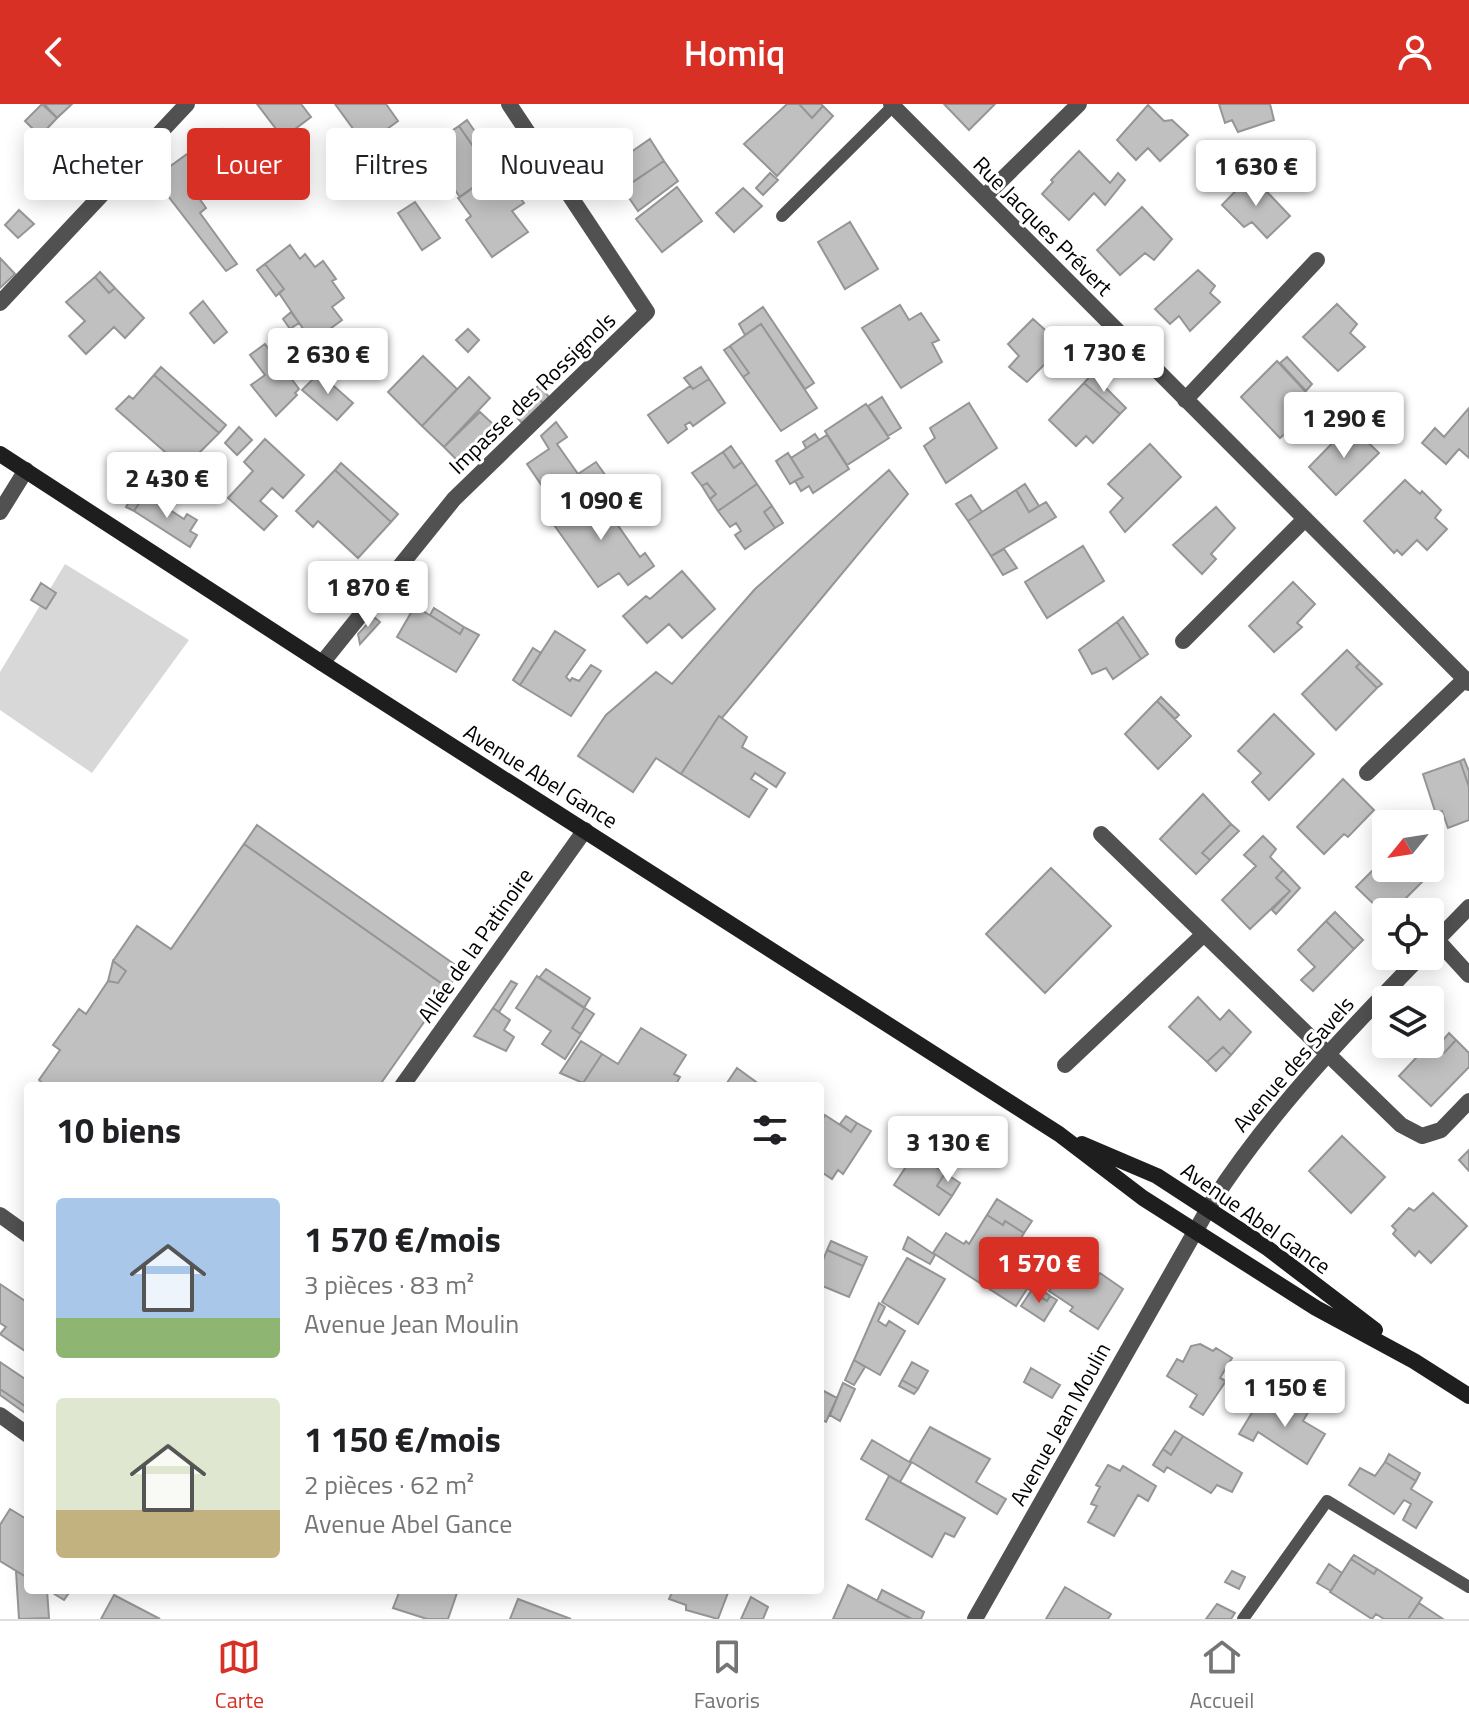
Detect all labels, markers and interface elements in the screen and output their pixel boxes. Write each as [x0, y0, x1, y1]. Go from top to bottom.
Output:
text: Homiq [684, 25, 785, 80]
icon: back [32, 30, 76, 74]
icon: person [1393, 30, 1437, 74]
chip: Acheter [24, 128, 171, 200]
chip: Louer [187, 128, 310, 200]
chip: Filtres [326, 128, 456, 200]
chip: Nouveau [472, 128, 633, 200]
pin: 1 630 € [1182, 140, 1330, 208]
text: 1 630 € [1214, 146, 1298, 185]
street label: Rue Jacques Prévert [965, 148, 1121, 304]
street label: Impasse des Rossignols [441, 304, 623, 482]
pin: 1 730 € [1030, 326, 1178, 394]
pin: 2 630 € [254, 328, 402, 396]
text: 1 730 € [1062, 332, 1146, 371]
text: 2 630 € [286, 334, 370, 373]
pin: 1 290 € [1270, 392, 1418, 460]
text: 1 290 € [1302, 398, 1386, 437]
pin: 2 430 € [93, 452, 241, 520]
text: 2 430 € [125, 458, 209, 497]
pin: 1 090 € [527, 474, 675, 542]
text: 1 090 € [559, 480, 643, 519]
pin: 1 870 € [294, 561, 442, 629]
text: 1 870 € [326, 567, 410, 606]
street label: Avenue Abel Gance [457, 715, 625, 837]
north arrow [1372, 810, 1444, 882]
map controls [1372, 810, 1444, 1058]
street label: Allée de la Patinoire [409, 861, 541, 1029]
button: locate [1372, 898, 1444, 970]
button: layers [1372, 986, 1444, 1058]
street label: Avenue des Savels [1224, 988, 1362, 1140]
text: 10 biens [56, 1104, 181, 1156]
icon: filters [748, 1108, 792, 1152]
pin: 3 130 € [874, 1116, 1022, 1184]
text: 3 130 € [906, 1122, 990, 1161]
street label: Avenue Abel Gance [1174, 1154, 1338, 1282]
text: 1 570 €/mois [304, 1213, 501, 1265]
icon: home [120, 1230, 216, 1326]
pin: 1 570 € [965, 1237, 1113, 1305]
text: 1 570 € [997, 1243, 1081, 1282]
text: 3 pièces · 83 m² [304, 1265, 474, 1304]
text: Avenue Jean Moulin [304, 1304, 519, 1343]
street label: Avenue Jean Moulin [1001, 1336, 1119, 1512]
pin: 1 150 € [1211, 1361, 1359, 1429]
text: 1 150 € [1243, 1367, 1327, 1406]
text: 1 150 €/mois [304, 1413, 501, 1465]
icon: home [120, 1430, 216, 1526]
text: 2 pièces · 62 m² [304, 1465, 474, 1504]
text: Avenue Abel Gance [304, 1504, 512, 1543]
tab: Carte [215, 1635, 264, 1717]
tab: Favoris [694, 1635, 760, 1717]
tab: Accueil [1190, 1635, 1254, 1717]

